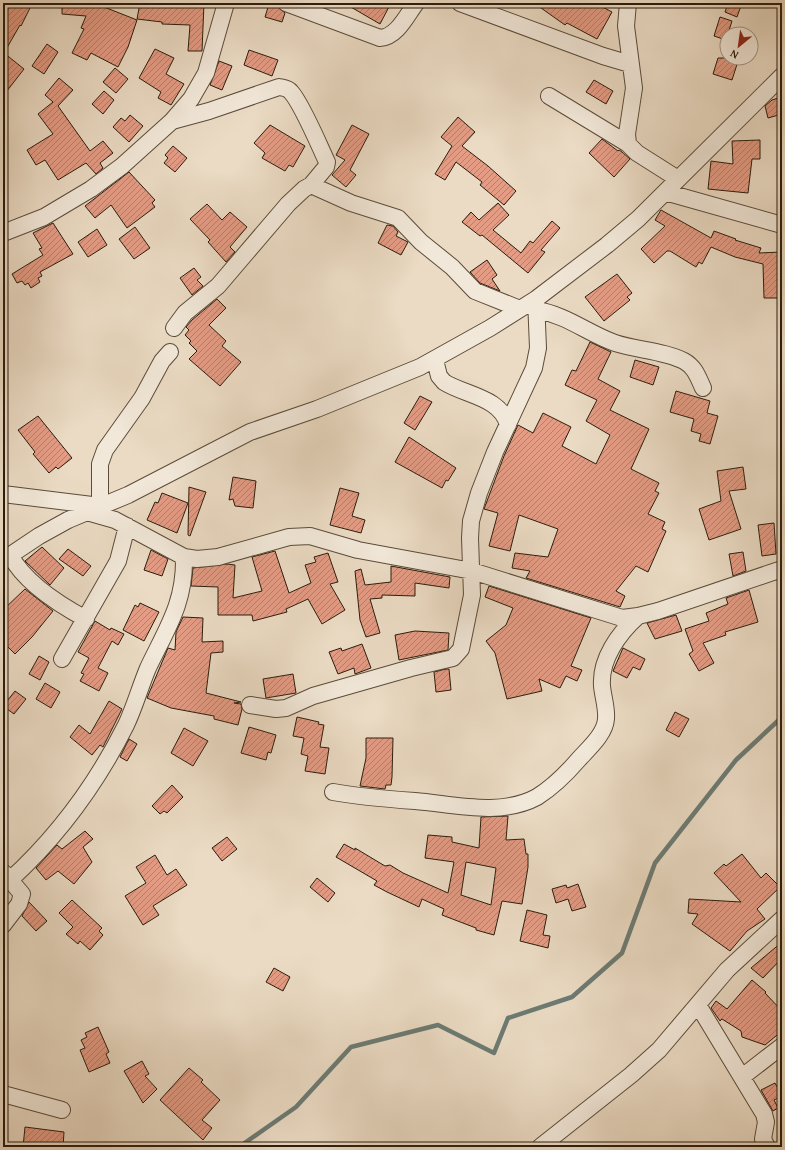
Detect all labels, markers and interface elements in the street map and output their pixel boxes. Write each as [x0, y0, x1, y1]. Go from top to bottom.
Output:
north arrow [719, 26, 759, 66]
text: N [726, 46, 741, 64]

